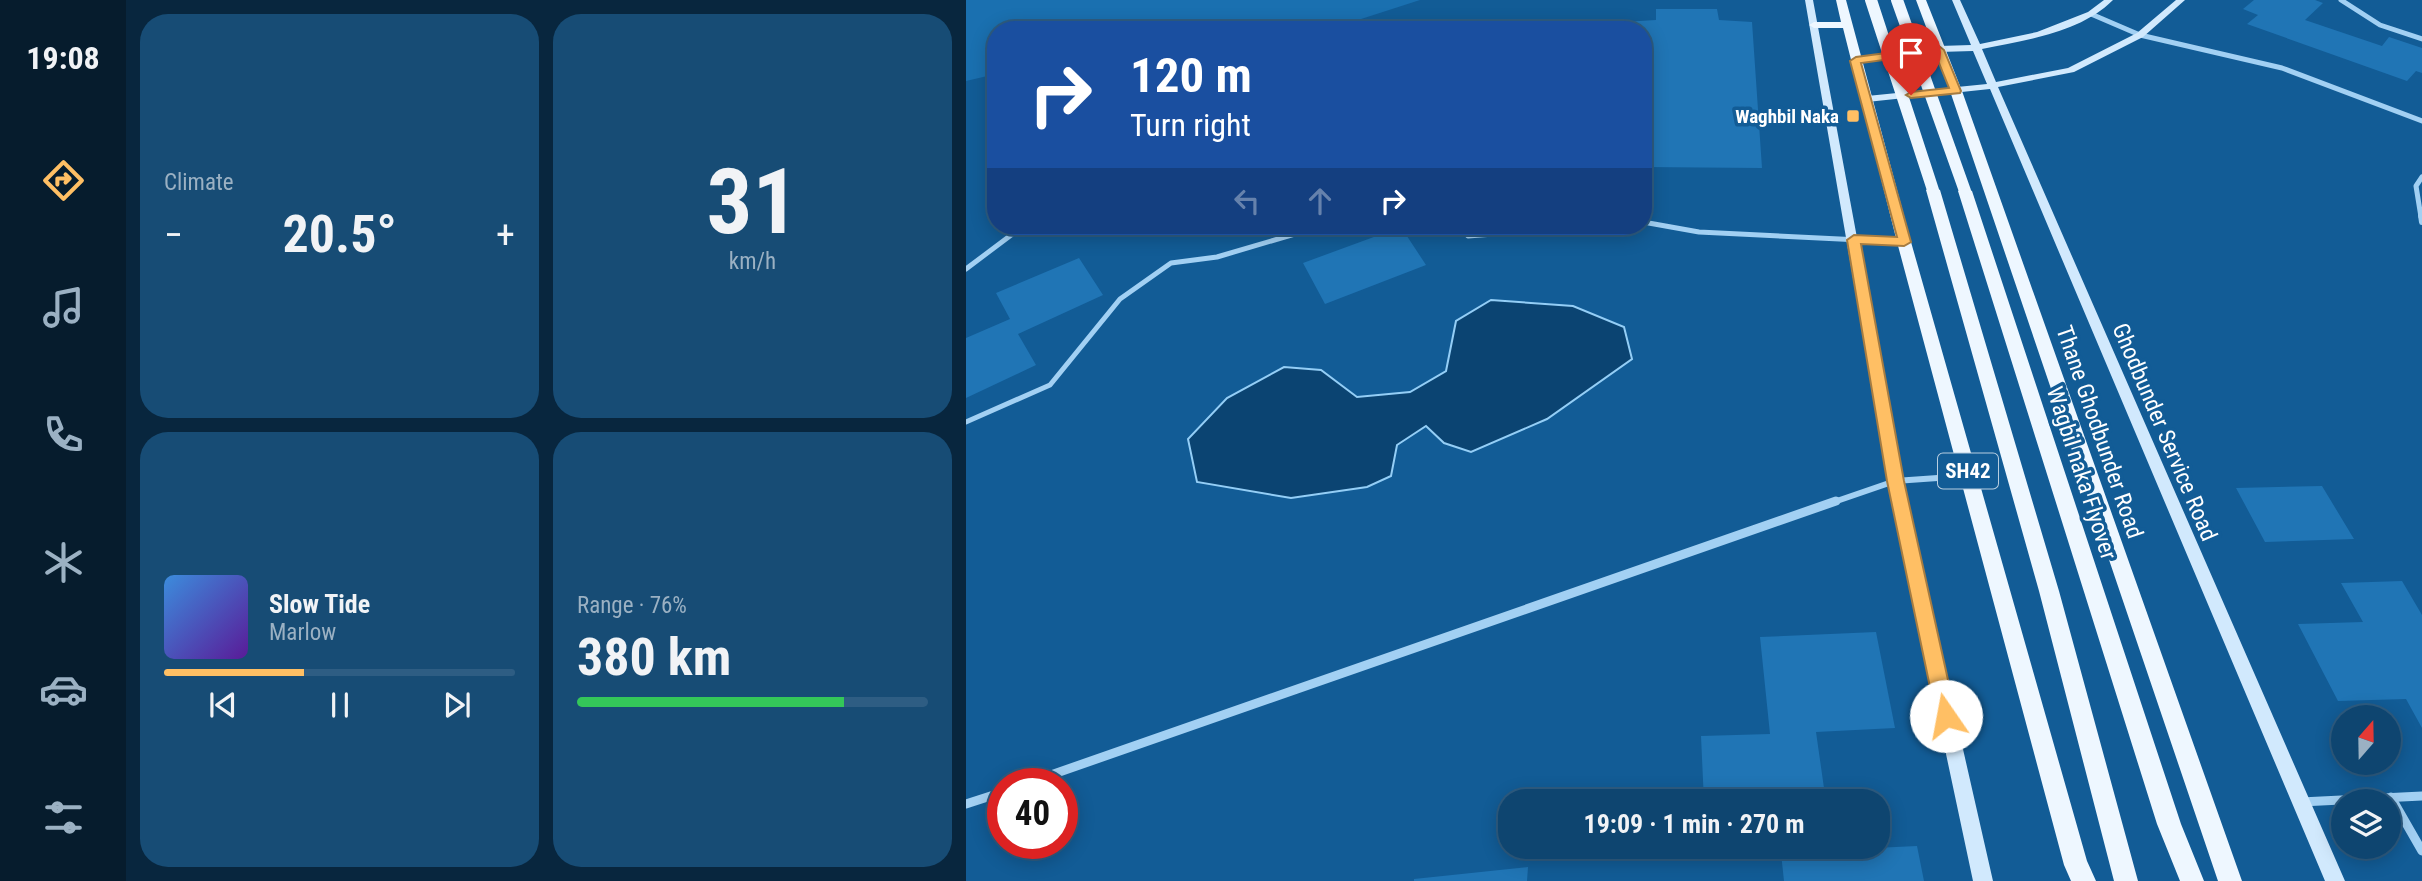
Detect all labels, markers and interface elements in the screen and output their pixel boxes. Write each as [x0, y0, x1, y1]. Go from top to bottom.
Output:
pin [1881, 23, 1941, 95]
icon: arrive [1892, 34, 1930, 72]
text: 19:08 [26, 39, 100, 77]
text: 120 m [1130, 47, 1252, 104]
icon: right [1015, 49, 1106, 140]
place label: Waghbil Naka [1735, 105, 1839, 128]
text: Turn right [1130, 106, 1251, 144]
marker: Waghbil Naka [1845, 108, 1861, 124]
text: 31 [707, 149, 798, 255]
icon: directions [39, 156, 88, 205]
text: Climate [164, 169, 234, 196]
icon: left [1228, 182, 1266, 220]
icon: ahead [1301, 182, 1339, 220]
icon: right [1374, 182, 1412, 220]
text: 20.5° [282, 204, 397, 265]
text: − [164, 213, 183, 257]
text: + [496, 213, 515, 257]
text: km/h [729, 248, 776, 275]
icon: music [39, 283, 88, 332]
street label: Ghodbunder Service Road [2106, 319, 2223, 545]
street label: Thane Ghodbunder Road [2050, 322, 2149, 542]
street label: Wagbil naka Flyover [2041, 383, 2122, 563]
icon: phone [39, 410, 88, 459]
road number: SH42 [1938, 454, 1998, 489]
icon: climate [39, 538, 88, 587]
text: Slow Tide [269, 589, 370, 619]
text: Range · 76% [577, 592, 687, 619]
text: Marlow [269, 619, 336, 646]
text: 380 km [577, 627, 731, 688]
icon: car [39, 665, 88, 714]
position arrow [1909, 679, 1983, 753]
icon: previous [204, 686, 242, 724]
icon: pause [321, 686, 359, 724]
icon: next [438, 686, 476, 724]
north arrow [2331, 705, 2401, 775]
map controls [2331, 705, 2401, 859]
speed limit sign: 40 [987, 768, 1078, 859]
button: layers [2331, 789, 2401, 859]
icon: filters [39, 793, 88, 842]
text: 19:09 · 1 min · 270 m [1584, 809, 1804, 839]

